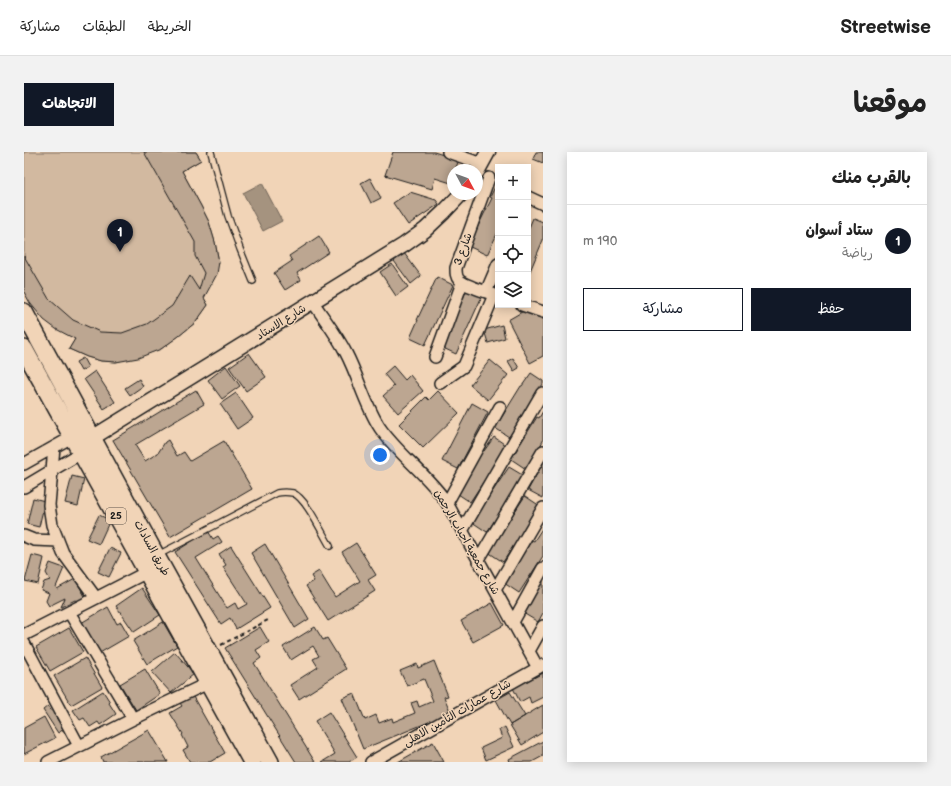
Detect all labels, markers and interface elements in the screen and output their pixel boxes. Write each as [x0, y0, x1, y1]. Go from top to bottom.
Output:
text: Streetwise [840, 16, 931, 39]
text: مشاركة [20, 18, 60, 35]
text: الطبقات [82, 18, 126, 35]
text: الخريطة [148, 18, 191, 35]
button: الاتجاهات [24, 83, 114, 126]
text: موقعنا [853, 87, 927, 120]
north arrow [447, 164, 483, 200]
map controls [495, 164, 531, 308]
button: + [495, 164, 531, 200]
text: بالقرب منك [832, 168, 911, 188]
button: − [495, 200, 531, 236]
pin: 1 [107, 219, 133, 252]
text: ستاد أسوان [805, 221, 873, 240]
street label: شارع 3 [451, 231, 477, 268]
text: 190 m [583, 233, 617, 249]
text: 1 [895, 233, 901, 249]
button: locate [495, 236, 531, 272]
text: رياضة [842, 245, 873, 261]
button: layers [495, 272, 531, 308]
button: مشاركة [583, 288, 743, 331]
button: حفظ [751, 288, 911, 331]
street label: شارع الاستاد [254, 302, 309, 344]
your location [370, 445, 390, 465]
street label: شارع جمعية احباب الرحمن [430, 487, 502, 598]
road number: 25 [106, 508, 126, 524]
street label: طريق السادات [131, 518, 173, 578]
street label: شارع عمارات التأمين الاهلى [401, 677, 514, 751]

